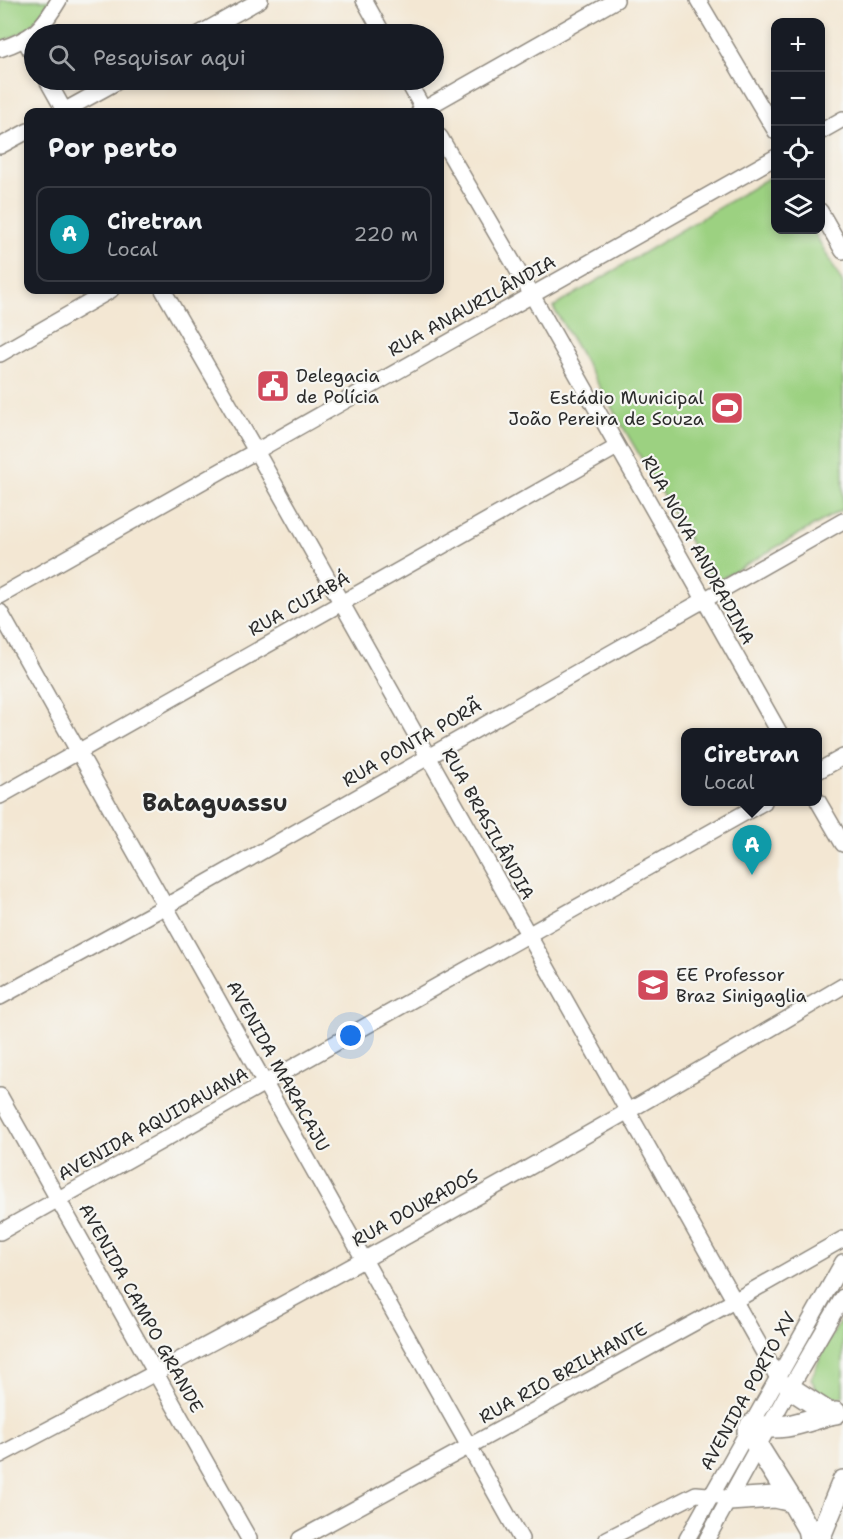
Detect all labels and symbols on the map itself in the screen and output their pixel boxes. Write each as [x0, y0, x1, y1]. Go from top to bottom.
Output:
street label: RUA ANAURILÂNDIA [384, 250, 560, 362]
place label: Delegacia de Polícia [296, 364, 380, 409]
public building icon: Delegacia de Polícia [255, 368, 291, 404]
place label: Estádio Municipal João Pereira de Souza [508, 386, 705, 431]
sports icon: Estádio Municipal João Pereira de Souza [709, 390, 745, 426]
street label: RUA NOVA ANDRADINA [636, 451, 760, 649]
street label: RUA CUIABÁ [244, 566, 354, 642]
street label: RUA PONTA PORÃ [338, 693, 486, 793]
street label: RUA BRASILÂNDIA [436, 744, 540, 904]
district label: Bataguassu [142, 787, 288, 819]
pin: A [732, 826, 771, 875]
place label: EE Professor Braz Sinigaglia [676, 963, 807, 1008]
school or university icon: EE Professor Braz Sinigaglia [635, 967, 671, 1003]
street label: AVENIDA MARACAJU [221, 976, 335, 1156]
your location [336, 1021, 365, 1050]
street label: AVENIDA AQUIDAUANA [53, 1062, 253, 1186]
street label: RUA DOURADOS [348, 1163, 482, 1253]
street label: AVENIDA CAMPO GRANDE [73, 1199, 209, 1417]
street label: AVENIDA PORTO XV [694, 1307, 802, 1475]
street label: RUA RIO BRILHANTE [475, 1317, 651, 1429]

